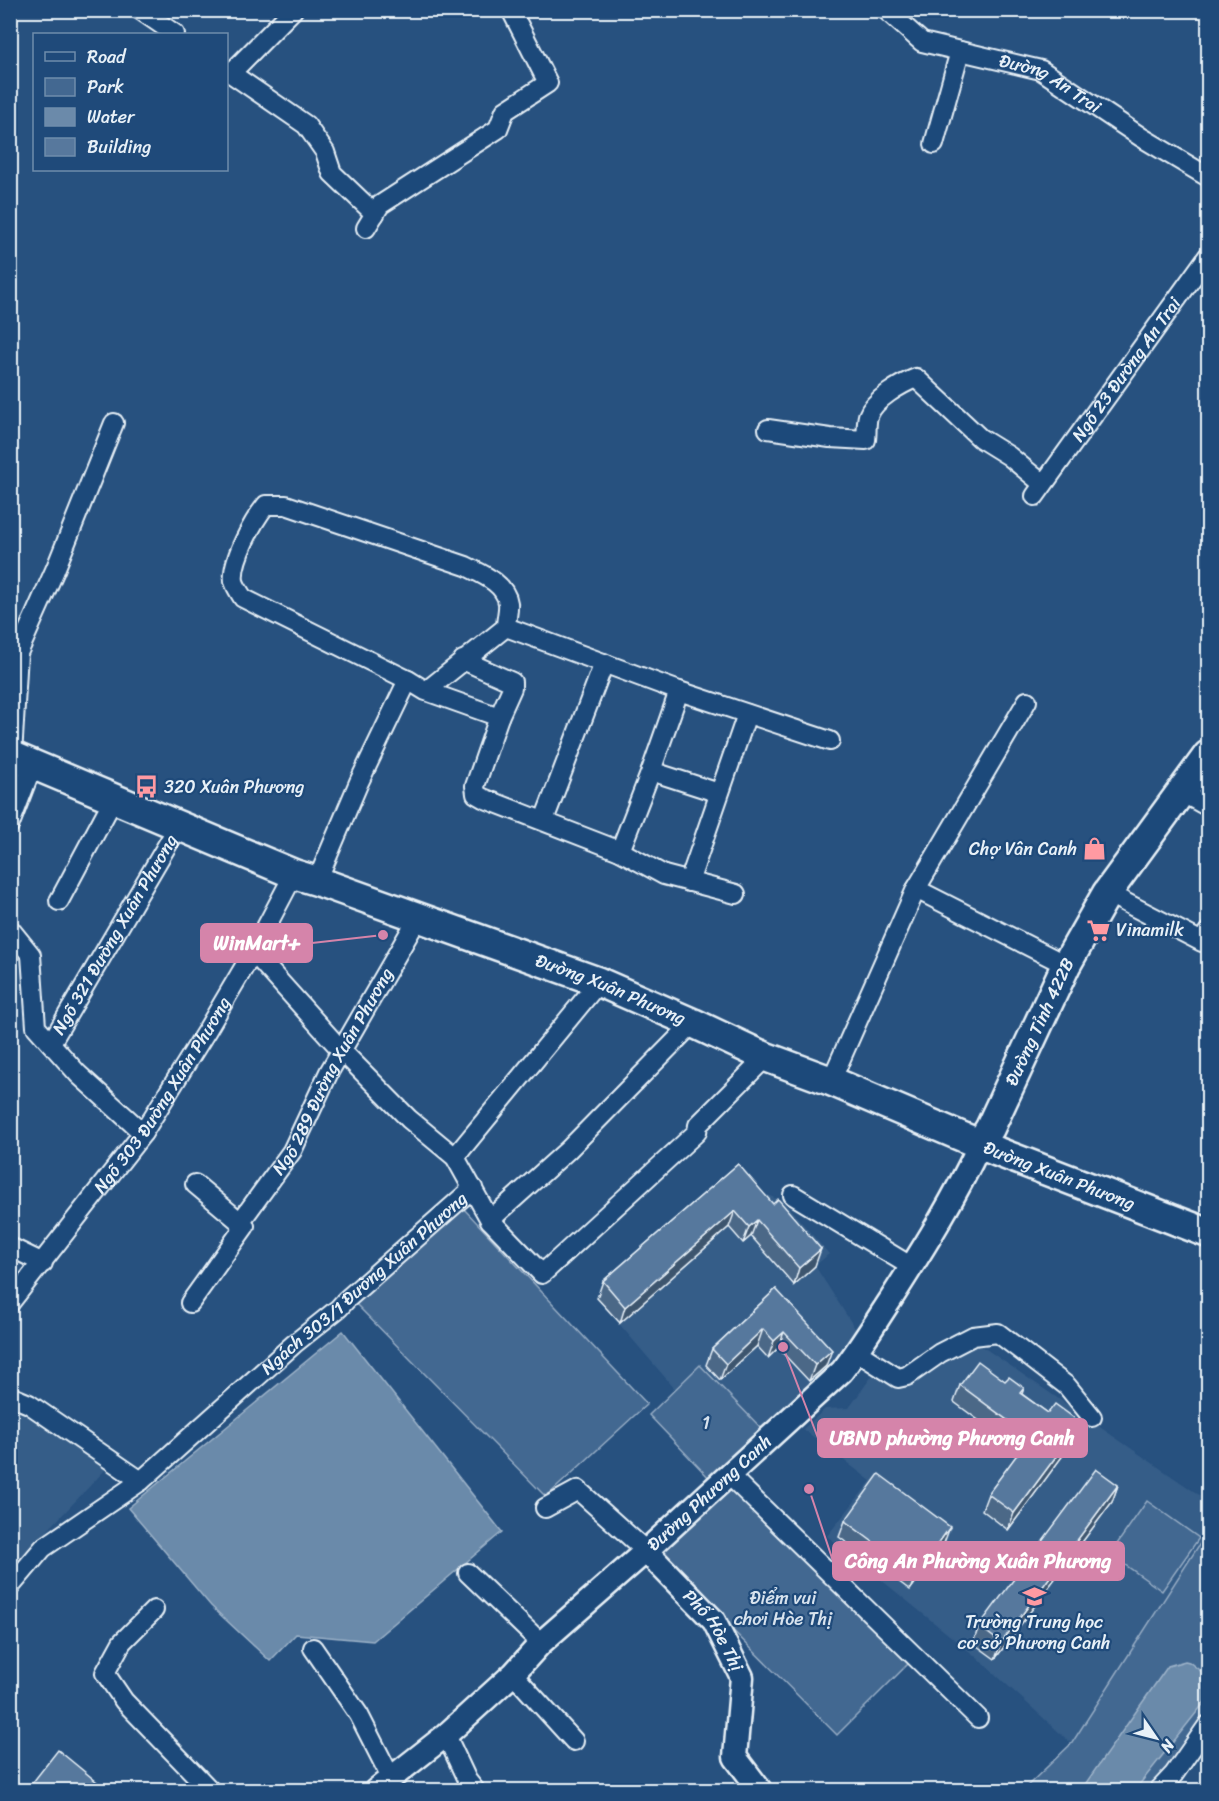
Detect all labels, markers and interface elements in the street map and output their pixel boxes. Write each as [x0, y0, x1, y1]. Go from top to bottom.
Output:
legend [33, 33, 228, 171]
text: Road [87, 41, 127, 73]
street label: Đường An Trai [996, 45, 1109, 123]
text: Park [87, 71, 124, 103]
text: Water [87, 101, 136, 133]
text: Building [87, 131, 151, 163]
street label: Ngõ 23 Đường An Trai [1063, 289, 1190, 449]
place label: 320 Xuân Phương [164, 771, 304, 803]
bus stop icon: 320 Xuân Phương [133, 774, 159, 800]
street label: Ngõ 321 Đường Xuân Phương [43, 828, 186, 1041]
place label: Chợ Vân Canh [969, 833, 1077, 865]
shop icon: Chợ Vân Canh [1082, 836, 1108, 862]
place label: Vinamilk [1116, 914, 1184, 946]
supermarket icon: Vinamilk [1085, 917, 1111, 943]
callout: WinMart+ [201, 924, 312, 962]
text: WinMart+ [213, 926, 301, 961]
street label: Đường Xuân Phương [531, 944, 691, 1034]
street label: Đường Tỉnh 422B [996, 951, 1083, 1091]
street label: Ngõ 289 Đường Xuân Phương [263, 961, 402, 1182]
street label: Ngõ 303 Đường Xuân Phương [85, 990, 239, 1201]
street label: Đường Xuân Phương [978, 1132, 1140, 1219]
street label: Ngách 303/1 Đường Xuân Phương [253, 1184, 475, 1383]
park label: 1 [702, 1407, 710, 1439]
callout: UBND phường Phương Canh [818, 1419, 1087, 1457]
text: UBND phường Phương Canh [829, 1421, 1075, 1456]
street label: Đường Phương Canh [639, 1427, 780, 1559]
callout: Công An Phường Xuân Phương [833, 1542, 1124, 1580]
text: Công An Phường Xuân Phương [844, 1544, 1111, 1579]
street label: Phố Hòe Thị [675, 1581, 753, 1678]
park label: Điểm vui chơi Hòe Thị [734, 1582, 833, 1635]
school or university icon: Trường Trung học cơ sở Phương Canh [1021, 1583, 1047, 1609]
place label: Trường Trung học cơ sở Phương Canh [958, 1606, 1110, 1659]
north arrow [1126, 1708, 1186, 1768]
text: N [1152, 1733, 1184, 1760]

